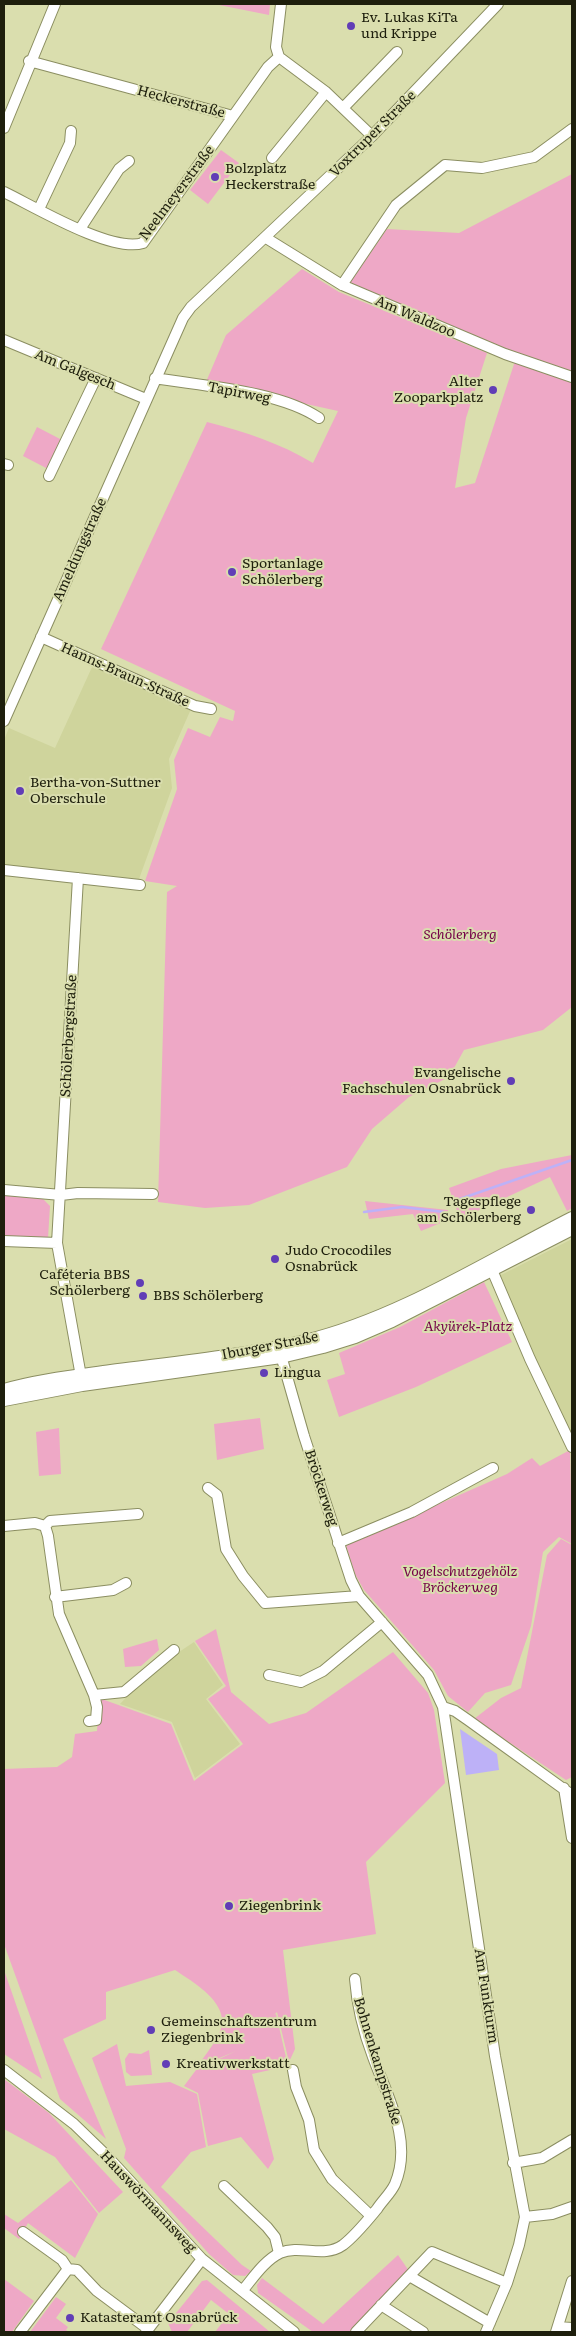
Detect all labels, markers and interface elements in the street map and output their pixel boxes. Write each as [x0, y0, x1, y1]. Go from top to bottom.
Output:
place label: Ev. Lukas KiTa und Krippe [361, 10, 458, 42]
marker: Ev. Lukas KiTa und Krippe [345, 20, 357, 32]
street label: Heckerstraße [135, 82, 227, 122]
street label: Voxtruper Straße [326, 87, 420, 181]
street label: Neelmeyerstraße [136, 142, 218, 244]
place label: Bolzplatz Heckerstraße [225, 161, 315, 193]
marker: Bolzplatz Heckerstraße [209, 171, 221, 183]
street label: Am Waldzoo [372, 293, 458, 341]
street label: Am Galgesch [32, 346, 118, 394]
place label: Alter Zooparkplatz [394, 374, 483, 407]
street label: Tapirweg [206, 379, 272, 407]
marker: Alter Zooparkplatz [487, 384, 499, 396]
street label: Ameldungstraße [50, 496, 110, 604]
place label: Sportanlage Schölerberg [242, 556, 323, 588]
marker: Sportanlage Schölerberg [226, 566, 238, 578]
street label: Hanns-Braun-Straße [58, 639, 192, 711]
place label: Bertha-von-Suttner Oberschule [30, 775, 161, 808]
marker: Bertha-von-Suttner Oberschule [14, 785, 26, 797]
park label: Schölerberg [423, 927, 497, 943]
street label: Schölerbergstraße [57, 974, 81, 1098]
place label: Evangelische Fachschulen Osnabrück [342, 1065, 501, 1098]
marker: Evangelische Fachschulen Osnabrück [505, 1075, 517, 1087]
place label: Tagespflege am Schölerberg [417, 1194, 521, 1226]
marker: Tagespflege am Schölerberg [525, 1204, 537, 1216]
place label: Judo Crocodiles Osnabrück [285, 1243, 391, 1276]
marker: Judo Crocodiles Osnabrück [269, 1253, 281, 1265]
place label: Caféteria BBS Schölerberg [39, 1267, 130, 1300]
marker: Caféteria BBS Schölerberg [134, 1277, 146, 1289]
place label: BBS Schölerberg [153, 1288, 263, 1304]
marker: BBS Schölerberg [137, 1290, 149, 1302]
park label: Akyürek-Platz [424, 1319, 512, 1335]
street label: Iburger Straße [220, 1328, 320, 1364]
place label: Lingua [274, 1365, 321, 1381]
marker: Lingua [258, 1367, 270, 1379]
street label: Bröckerweg [301, 1447, 341, 1529]
park label: Vogelschutzgehölz Bröckerweg [403, 1564, 517, 1596]
place label: Ziegenbrink [239, 1898, 321, 1914]
marker: Ziegenbrink [223, 1900, 235, 1912]
street label: Am Funkturm [470, 1947, 502, 2045]
street label: Bohnenkampstraße [350, 1995, 404, 2127]
place label: Gemeinschaftszentrum Ziegenbrink [161, 2014, 317, 2046]
marker: Gemeinschaftszentrum Ziegenbrink [145, 2024, 157, 2036]
place label: Kreativwerkstatt [176, 2056, 290, 2072]
marker: Kreativwerkstatt [160, 2058, 172, 2070]
street label: Hauswörmannsweg [96, 2148, 200, 2256]
place label: Katasteramt Osnabrück [80, 2310, 238, 2326]
marker: Katasteramt Osnabrück [64, 2312, 76, 2324]

